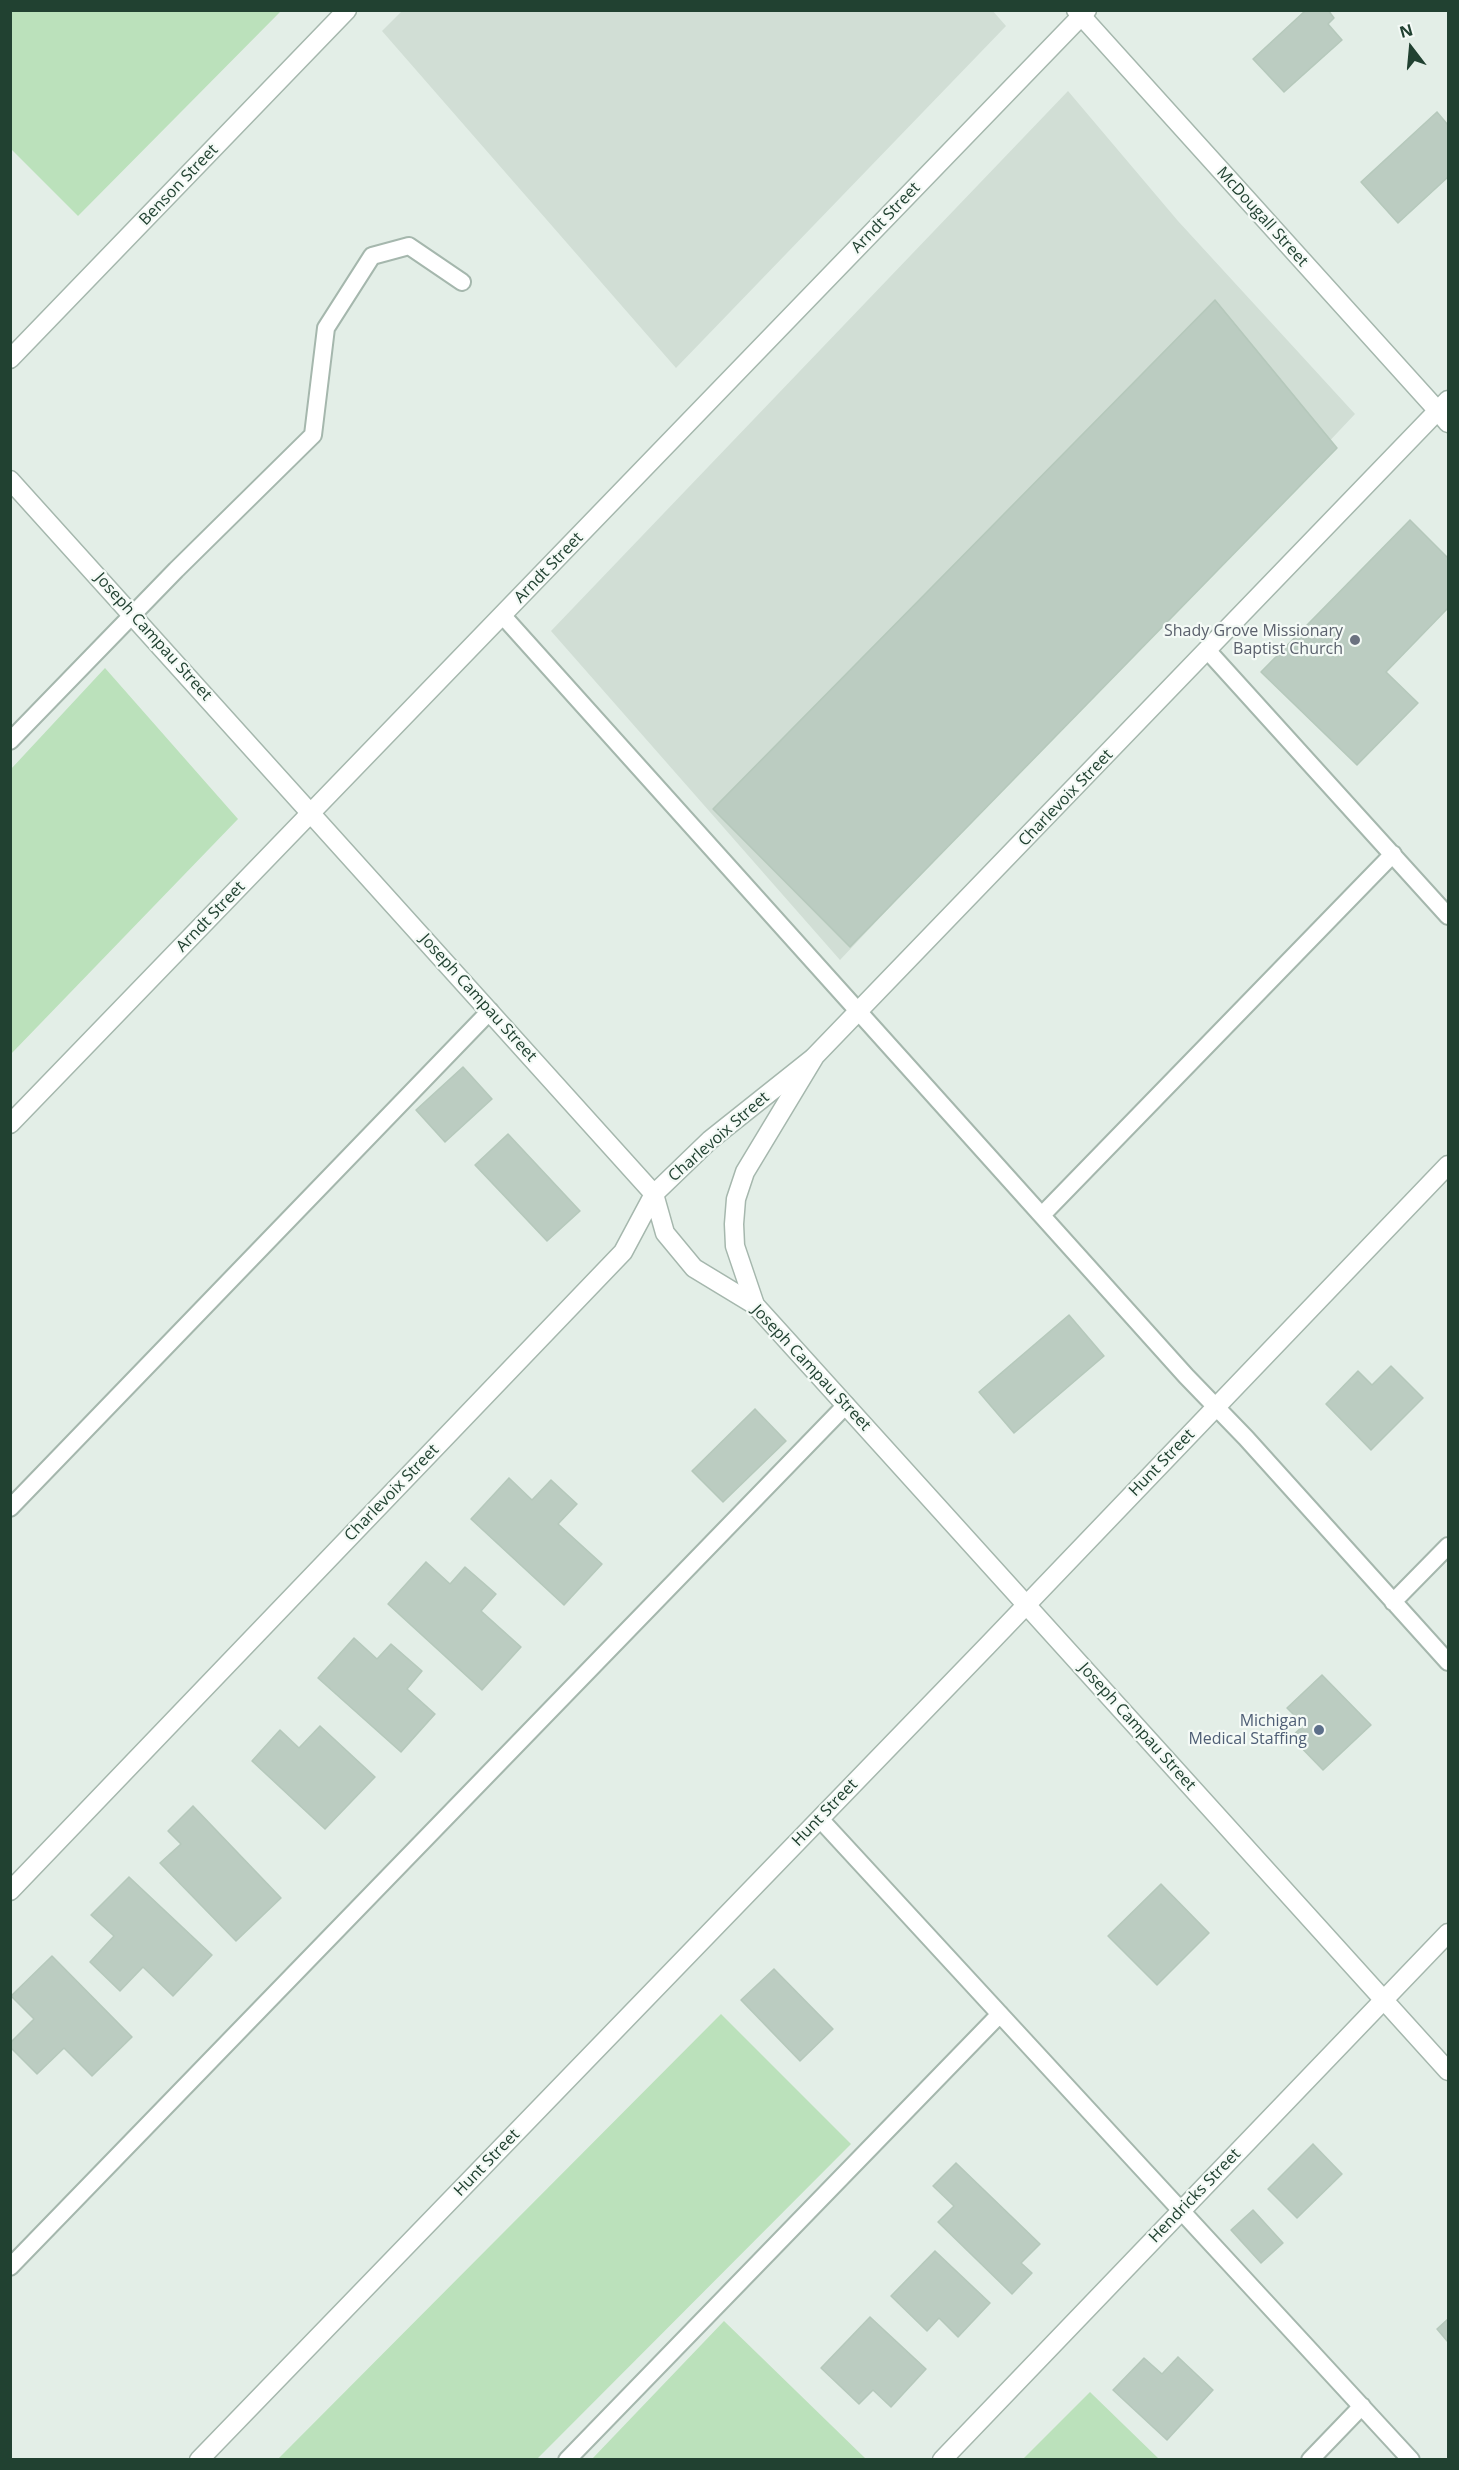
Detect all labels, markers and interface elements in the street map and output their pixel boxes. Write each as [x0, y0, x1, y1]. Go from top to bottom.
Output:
north arrow [1381, 18, 1441, 78]
text: N [1397, 18, 1415, 43]
street label: Benson Street [136, 141, 222, 229]
street label: McDougall Street [1212, 163, 1312, 271]
street label: Arndt Street [848, 179, 924, 257]
street label: Arndt Street [511, 529, 587, 607]
street label: Joseph Campau Street [91, 569, 215, 705]
place label: Shady Grove Missionary Baptist Church [1164, 621, 1343, 659]
marker: Shady Grove Missionary Baptist Church [1348, 633, 1362, 647]
street label: Charlevoix Street [1015, 746, 1117, 850]
street label: Arndt Street [173, 878, 249, 956]
street label: Joseph Campau Street [416, 930, 540, 1066]
street label: Charlevoix Street [665, 1088, 773, 1186]
street label: Joseph Campau Street [748, 1301, 874, 1435]
street label: Hunt Street [1125, 1425, 1199, 1501]
street label: Charlevoix Street [341, 1441, 443, 1545]
street label: Joseph Campau Street [1075, 1659, 1199, 1795]
place label: Michigan Medical Staffing [1188, 1711, 1307, 1749]
marker: Michigan Medical Staffing [1312, 1723, 1326, 1737]
street label: Hunt Street [788, 1775, 862, 1851]
street label: Hunt Street [450, 2125, 524, 2201]
street label: Hendricks Street [1145, 2145, 1245, 2247]

